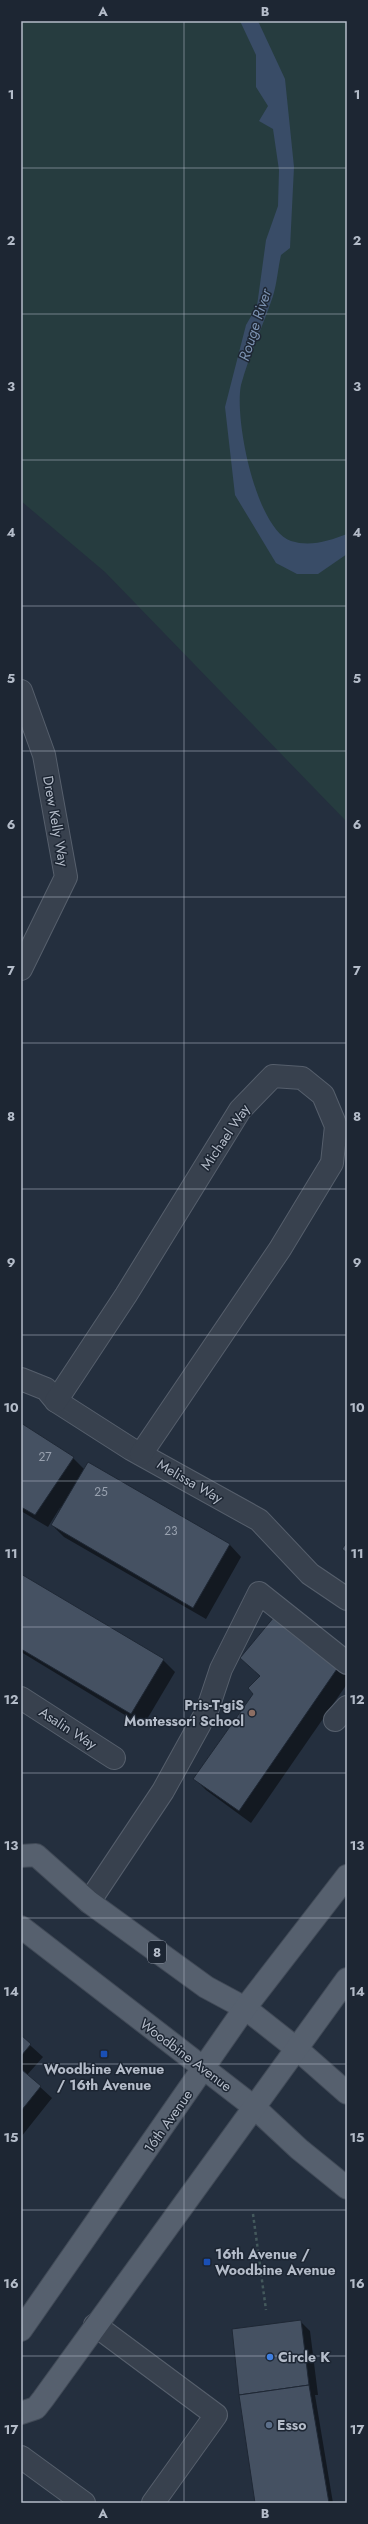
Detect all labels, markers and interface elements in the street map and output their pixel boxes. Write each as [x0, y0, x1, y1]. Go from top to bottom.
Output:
text: A [97, 2, 108, 21]
text: B [261, 2, 270, 21]
text: 1 [8, 85, 14, 104]
text: 1 [354, 85, 360, 104]
text: 2 [7, 231, 15, 250]
text: 2 [353, 231, 361, 250]
water label: Rouge River [233, 285, 277, 364]
text: 3 [7, 377, 15, 396]
text: 3 [353, 377, 361, 396]
text: 4 [6, 523, 16, 542]
text: 4 [352, 523, 362, 542]
text: 5 [7, 669, 15, 688]
text: 5 [353, 669, 361, 688]
street label: Drew Kelly Way [38, 774, 74, 869]
text: 6 [7, 815, 16, 834]
text: 6 [353, 815, 362, 834]
text: 7 [7, 961, 15, 980]
text: 7 [353, 961, 361, 980]
street label: Michael Way [196, 1099, 255, 1174]
text: 8 [7, 1107, 15, 1126]
text: 8 [353, 1107, 361, 1126]
text: 9 [7, 1253, 16, 1272]
text: 9 [353, 1253, 362, 1272]
text: 10 [3, 1398, 19, 1417]
text: 10 [349, 1398, 365, 1417]
house number: 27 [38, 1448, 52, 1466]
street label: Melissa Way [153, 1454, 227, 1508]
house number: 25 [94, 1483, 108, 1501]
house number: 23 [164, 1522, 178, 1540]
text: 11 [4, 1544, 18, 1563]
text: 11 [350, 1544, 364, 1563]
text: 12 [3, 1690, 19, 1709]
text: 12 [349, 1690, 365, 1709]
place label: Pris-T-giS Montessori School [124, 1695, 244, 1731]
street label: Asalin Way [35, 1702, 102, 1755]
marker: Pris-T-giS Montessori School [247, 1708, 257, 1718]
text: 13 [4, 1836, 18, 1855]
text: 13 [350, 1836, 364, 1855]
road number: 8 [148, 1941, 166, 1963]
text: 14 [3, 1982, 19, 2001]
text: 14 [349, 1982, 365, 2001]
street label: Woodbine Avenue [136, 2014, 236, 2096]
marker: Woodbine Avenue / 16th Avenue [99, 2049, 109, 2059]
place label: Woodbine Avenue / 16th Avenue [44, 2059, 164, 2095]
street label: 16th Avenue [139, 2085, 197, 2157]
text: 15 [3, 2128, 19, 2147]
text: 15 [349, 2128, 365, 2147]
place label: 16th Avenue / Woodbine Avenue [215, 2244, 336, 2280]
marker: 16th Avenue / Woodbine Avenue [202, 2257, 212, 2267]
text: 16 [3, 2274, 19, 2293]
text: 16 [349, 2274, 365, 2293]
place label: Circle K [278, 2347, 330, 2367]
marker: Circle K [265, 2352, 275, 2362]
place label: Esso [277, 2415, 306, 2435]
text: 17 [4, 2420, 18, 2439]
marker: Esso [264, 2420, 274, 2430]
text: 17 [350, 2420, 364, 2439]
text: A [97, 2504, 108, 2523]
text: B [261, 2504, 270, 2523]

